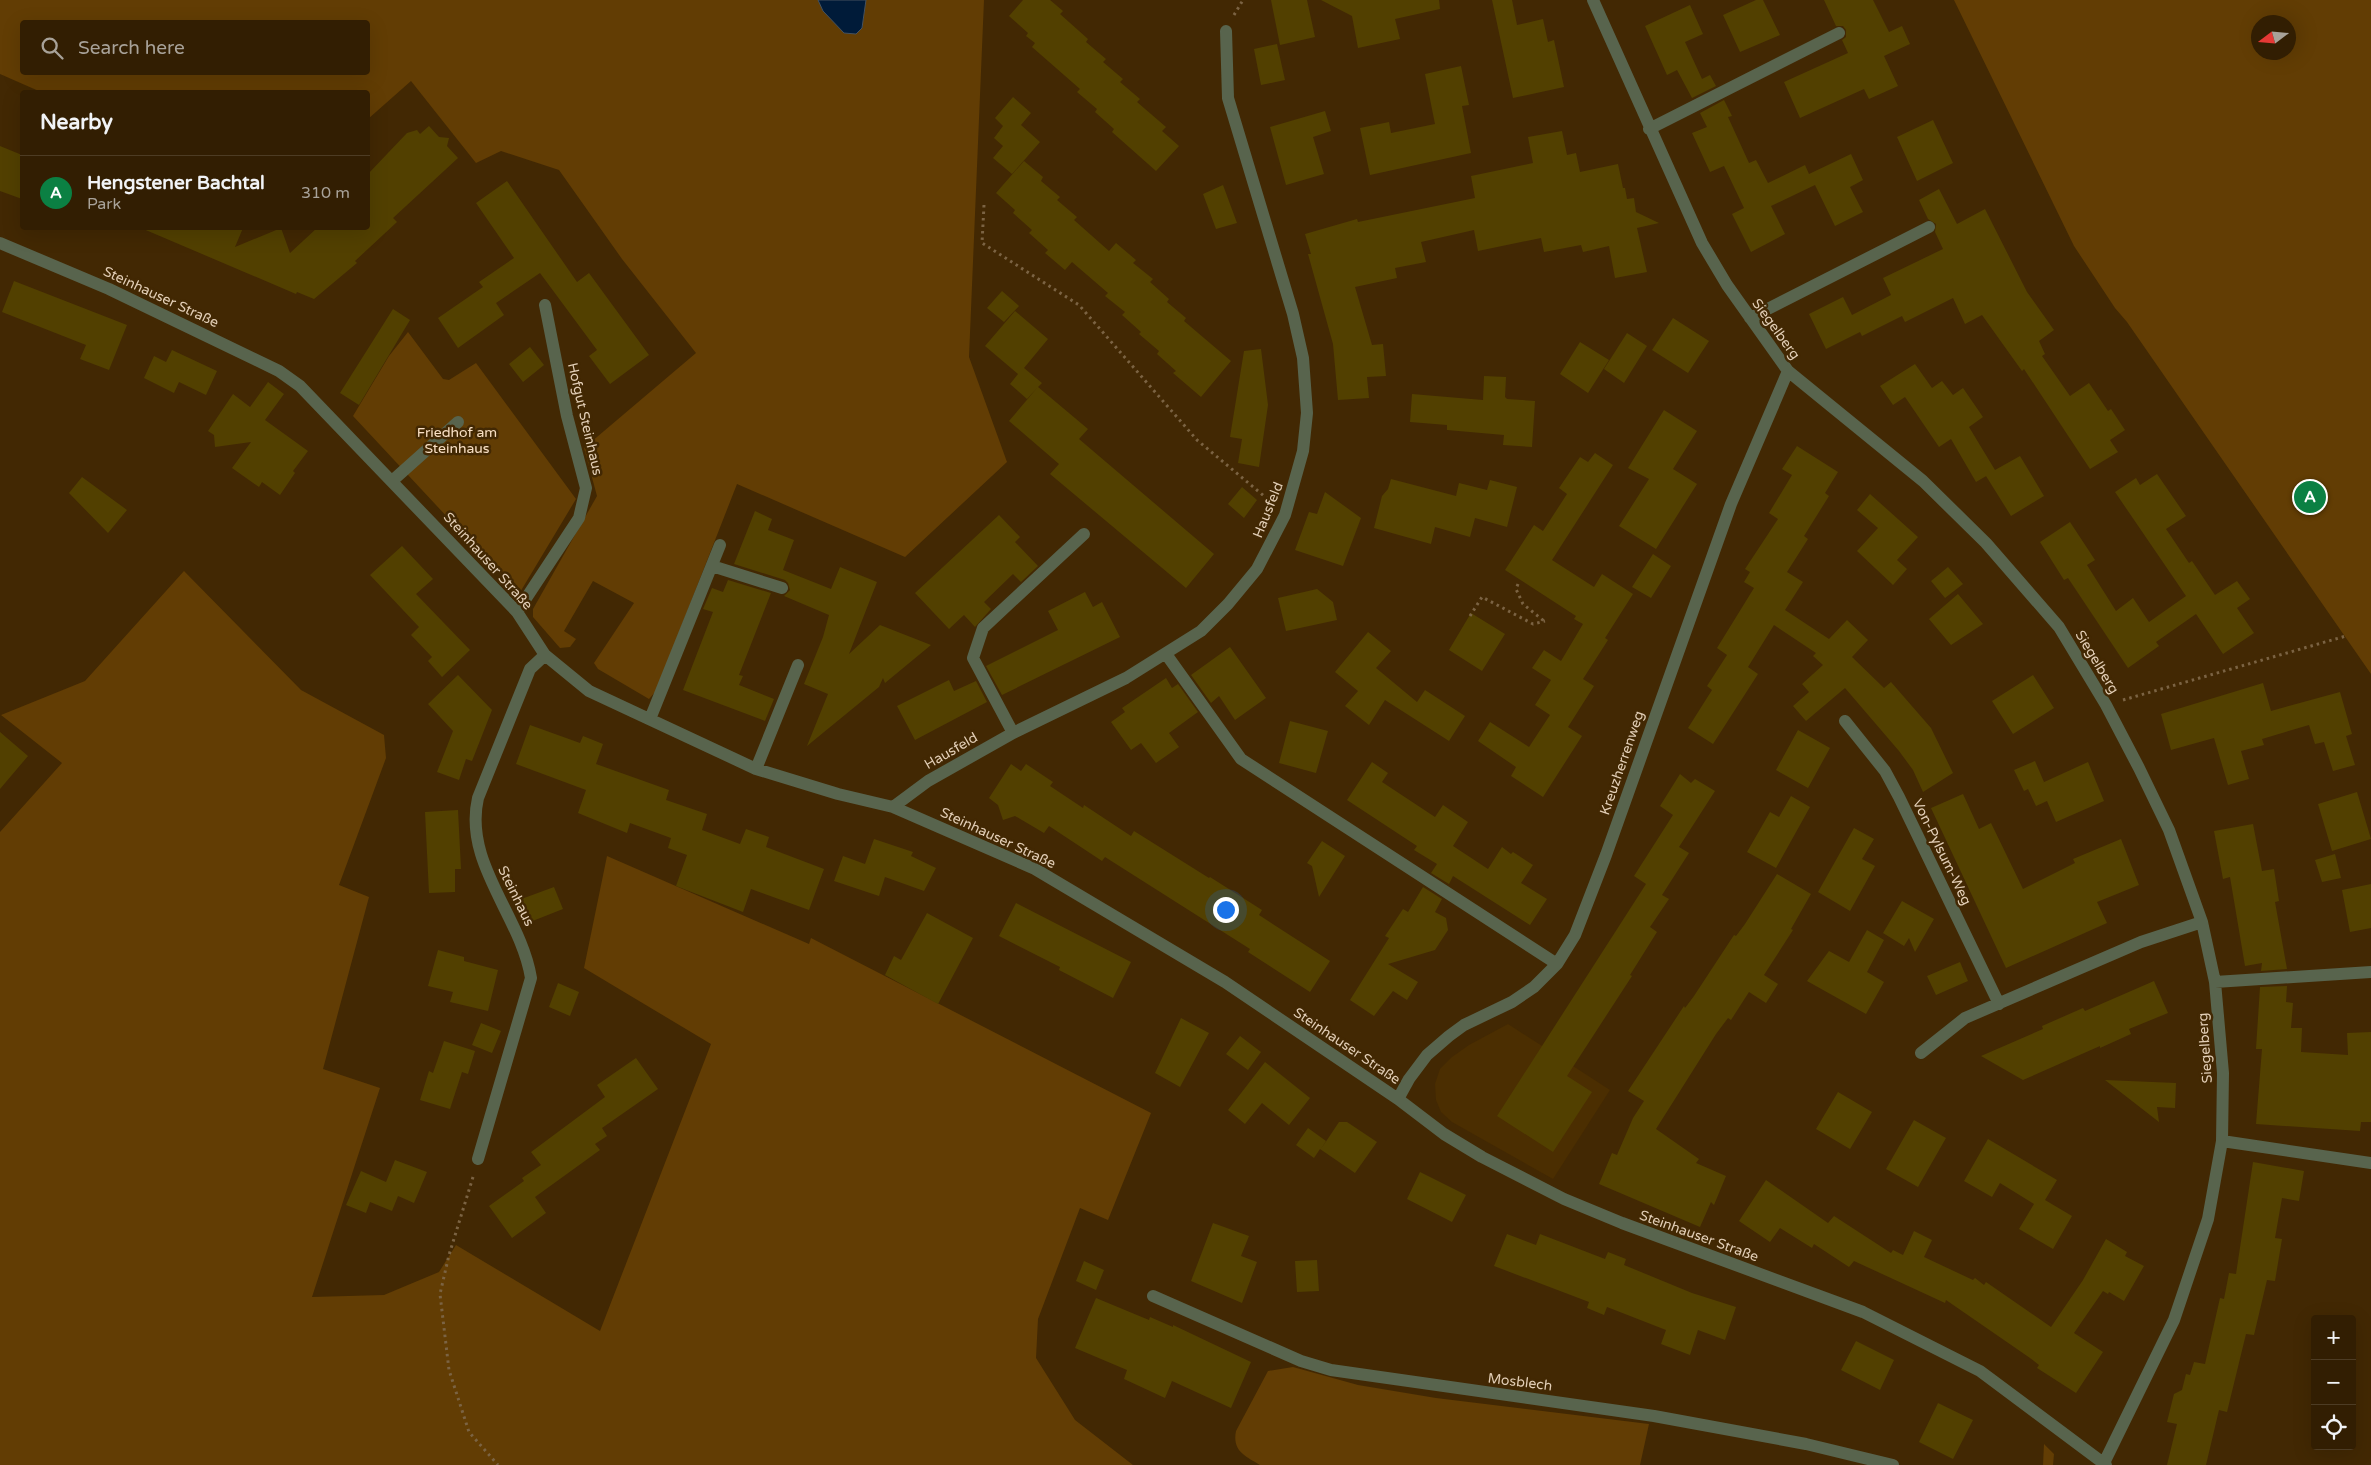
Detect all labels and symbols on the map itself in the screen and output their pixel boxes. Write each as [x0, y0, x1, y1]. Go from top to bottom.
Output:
north arrow [2251, 15, 2296, 60]
street label: Steinhauser Straße [101, 263, 221, 331]
street label: Siegelberg [1748, 295, 1804, 363]
street label: Hofgut Steinhaus [564, 361, 606, 477]
park label: Friedhof am Steinhaus [417, 424, 497, 457]
pin: A [2294, 478, 2326, 516]
street label: Hausfeld [1249, 480, 1287, 540]
street label: Steinhauser Straße [440, 509, 536, 613]
street label: Siegelberg [2071, 627, 2123, 697]
street label: Kreuzherrenweg [1596, 709, 1648, 817]
street label: Hausfeld [921, 729, 981, 773]
street label: Von-Pylsum-Weg [1909, 796, 1975, 908]
street label: Steinhauser Straße [938, 804, 1058, 872]
street label: Steinhaus [494, 863, 538, 929]
your location [1213, 897, 1239, 923]
street label: Steinhauser Straße [1290, 1004, 1404, 1088]
street label: Siegelberg [2194, 1012, 2216, 1084]
street label: Steinhauser Straße [1637, 1207, 1761, 1265]
street label: Mosblech [1487, 1370, 1553, 1394]

